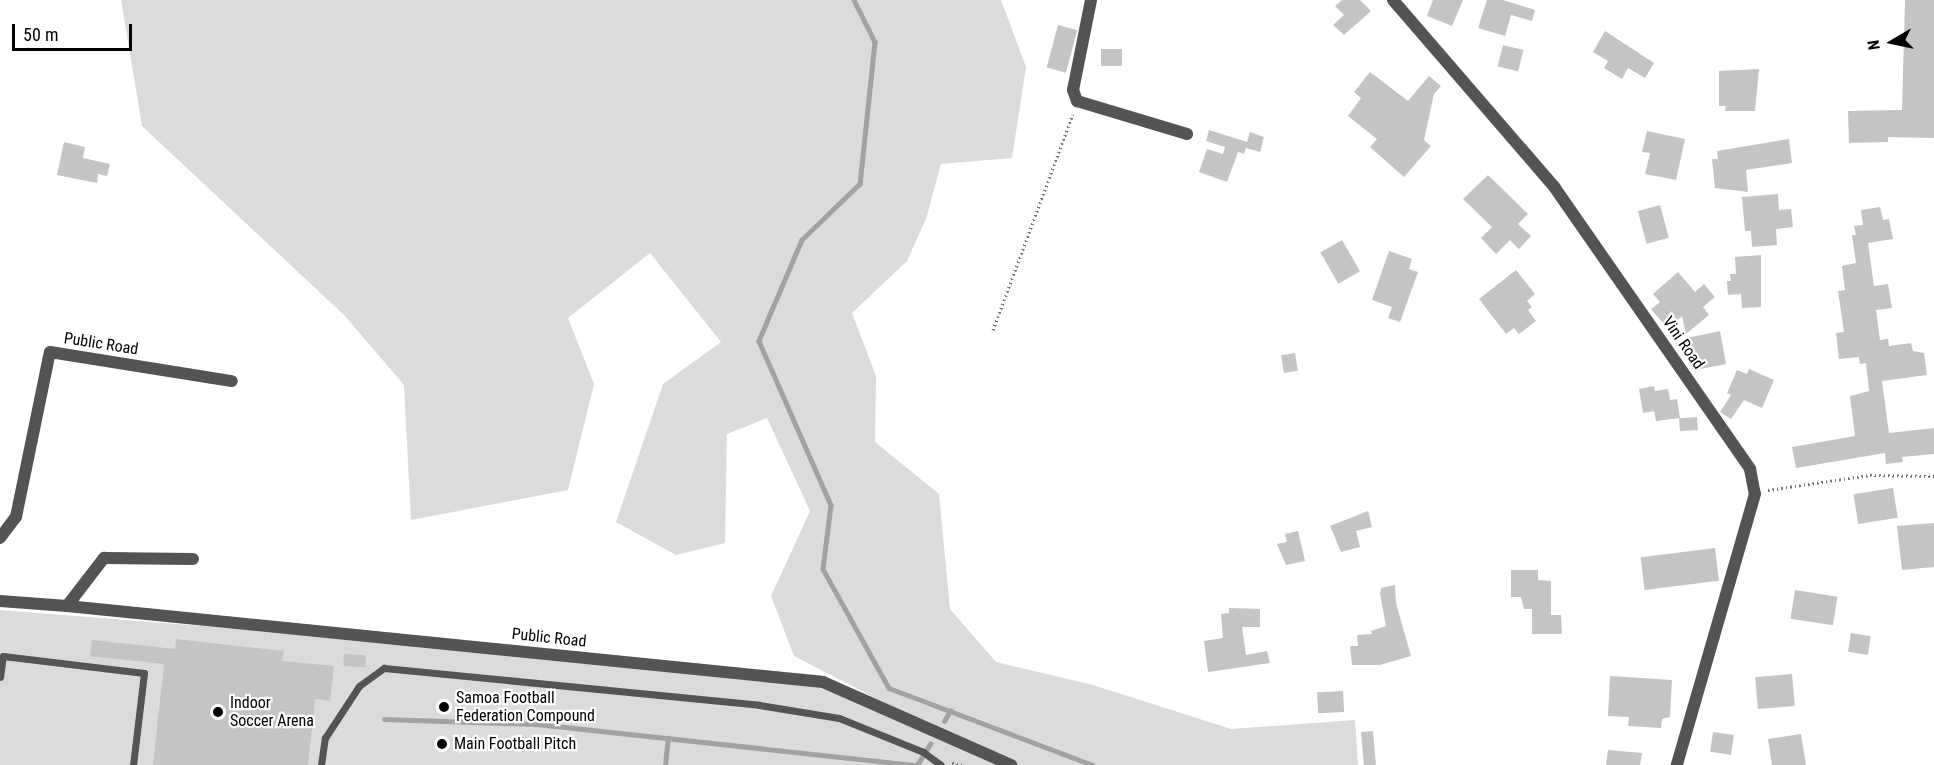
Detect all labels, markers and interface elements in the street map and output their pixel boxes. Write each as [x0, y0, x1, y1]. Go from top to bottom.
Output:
scale bar [15, 12, 135, 50]
north arrow [1862, 12, 1922, 72]
text: 50 m [23, 24, 58, 45]
text: N [1864, 39, 1884, 51]
street label: Vini Road [1658, 313, 1708, 373]
street label: Public Road [62, 329, 140, 359]
street label: Public Road [511, 625, 587, 651]
place label: Samoa Football Federation Compound [456, 688, 595, 726]
place label: Indoor Soccer Arena [230, 693, 314, 731]
marker: Samoa Football Federation Compound [437, 700, 451, 714]
marker: Indoor Soccer Arena [211, 705, 225, 719]
place label: Main Football Pitch [454, 734, 576, 754]
marker: Main Football Pitch [435, 737, 449, 751]

